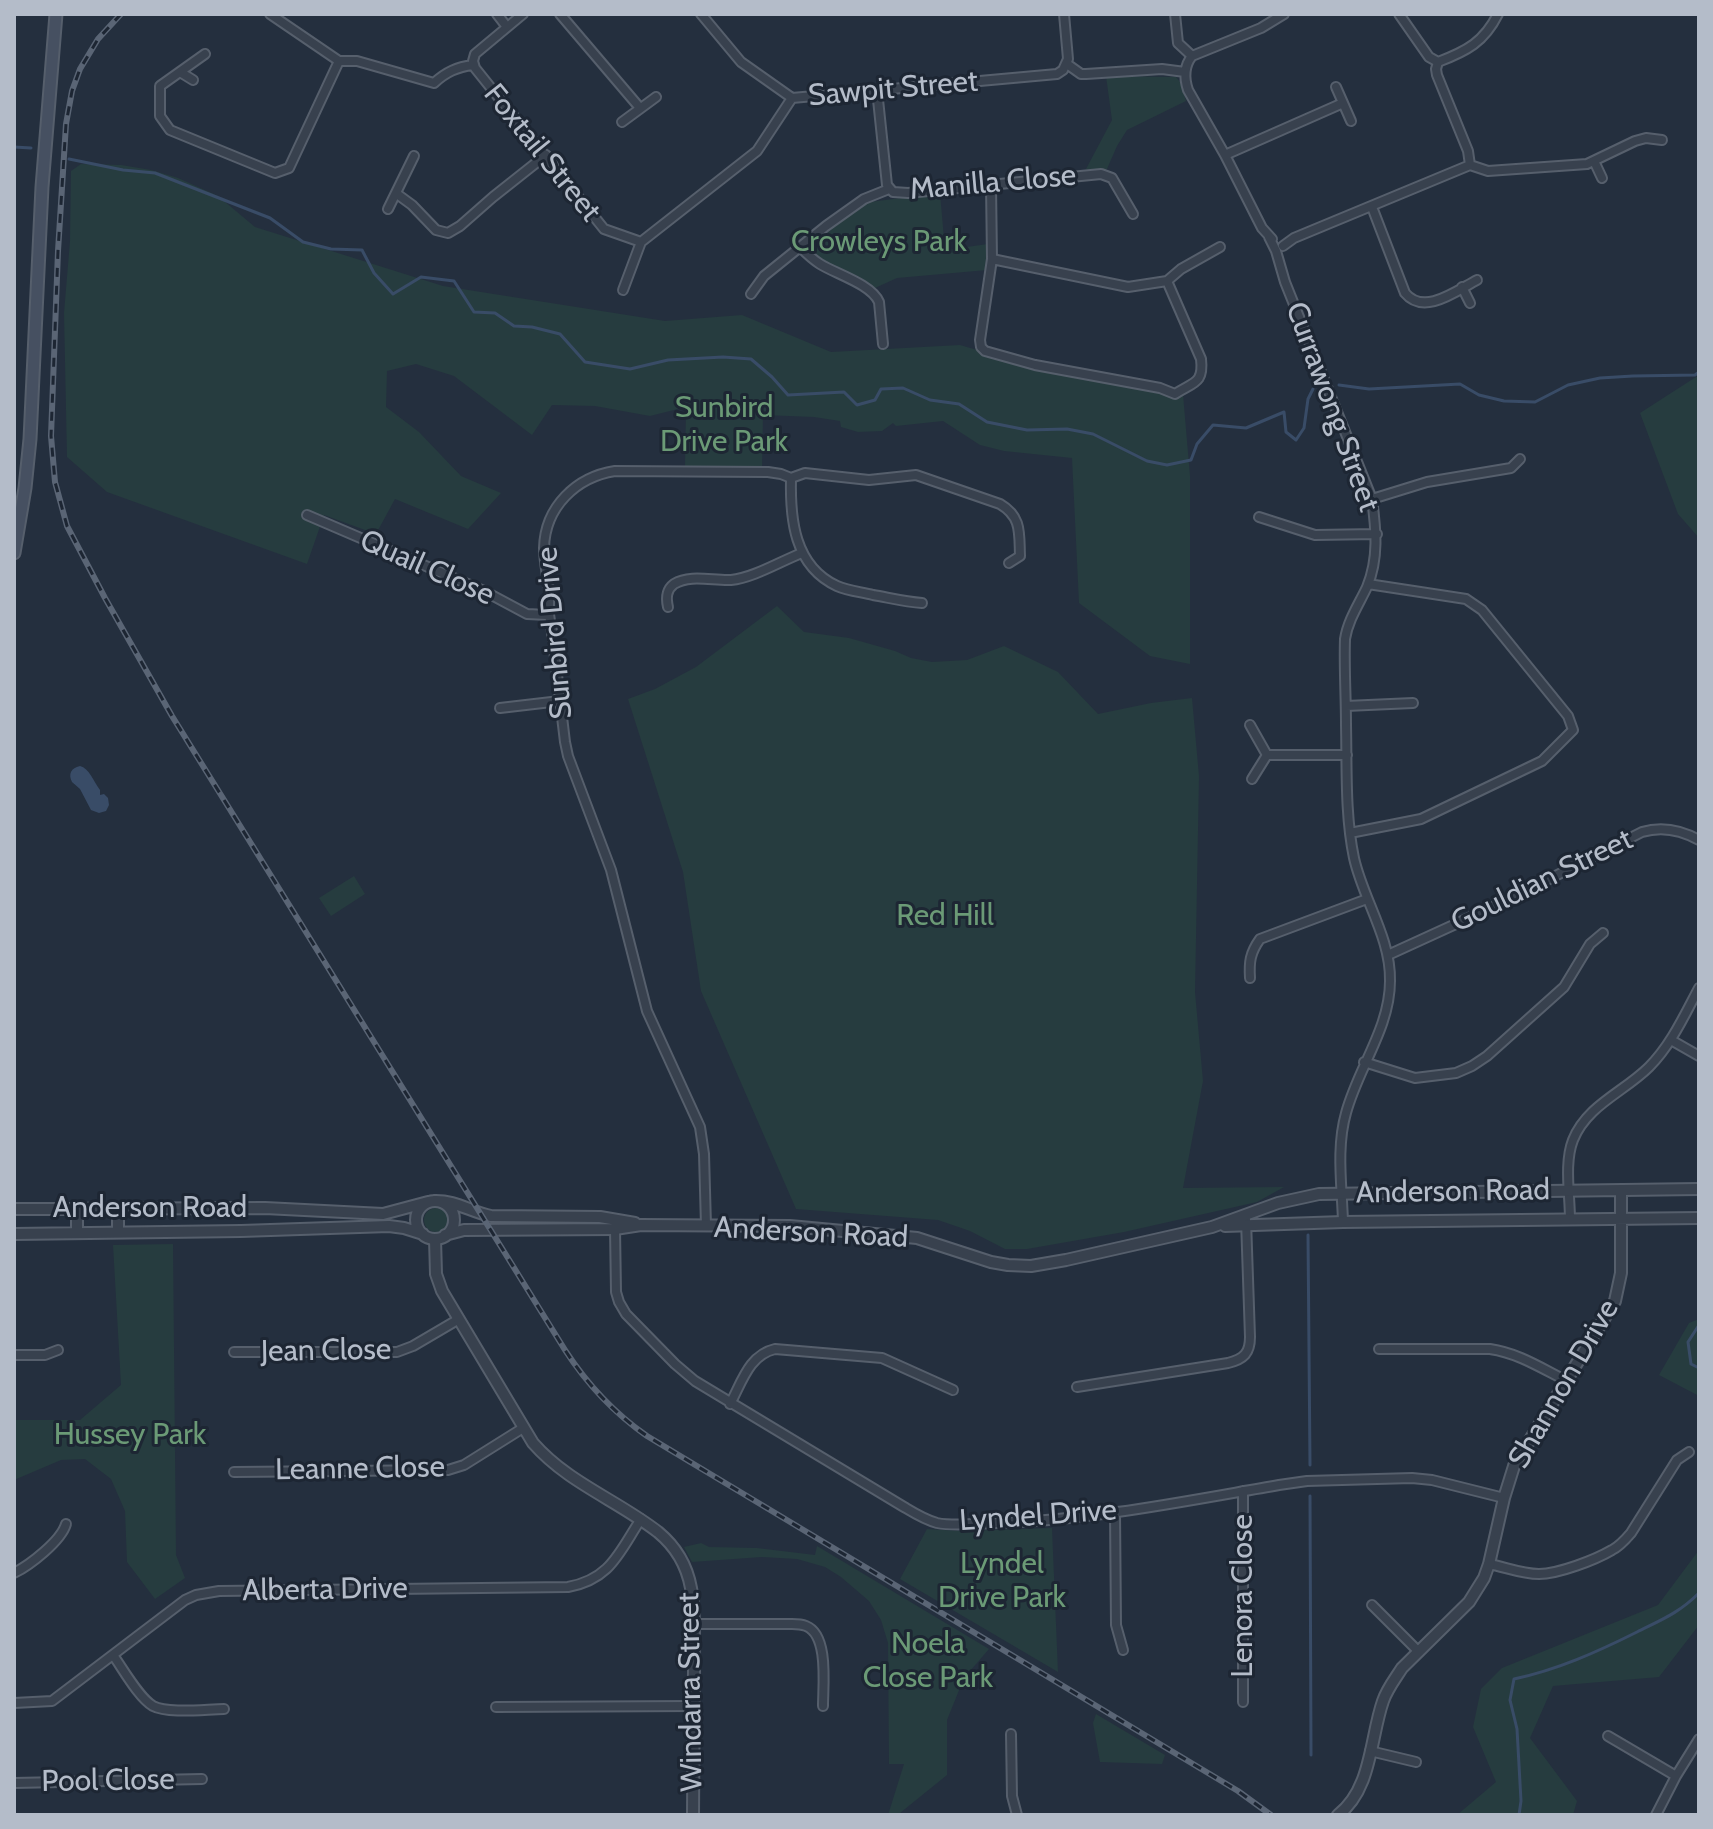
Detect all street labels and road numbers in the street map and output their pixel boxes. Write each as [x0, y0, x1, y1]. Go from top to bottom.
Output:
street label: Sawpit Street [807, 64, 979, 114]
street label: Foxtail Street [476, 77, 608, 229]
street label: Manilla Close [908, 158, 1078, 208]
street label: Currawong Street [1277, 297, 1387, 517]
street label: Quail Close [354, 522, 500, 614]
street label: Sunbird Drive [530, 545, 580, 721]
street label: Gouldian Street [1445, 822, 1639, 940]
street label: Anderson Road [1356, 1172, 1550, 1212]
street label: Anderson Road [53, 1190, 247, 1226]
street label: Anderson Road [713, 1210, 909, 1256]
street label: Shannon Drive [1501, 1293, 1627, 1475]
street label: Jean Close [261, 1332, 391, 1370]
street label: Leanne Close [275, 1450, 445, 1488]
street label: Lyndel Drive [958, 1493, 1118, 1539]
street label: Lenora Close [1225, 1514, 1261, 1678]
street label: Alberta Drive [242, 1571, 408, 1609]
street label: Windarra Street [671, 1592, 711, 1792]
street label: Pool Close [41, 1762, 175, 1800]

